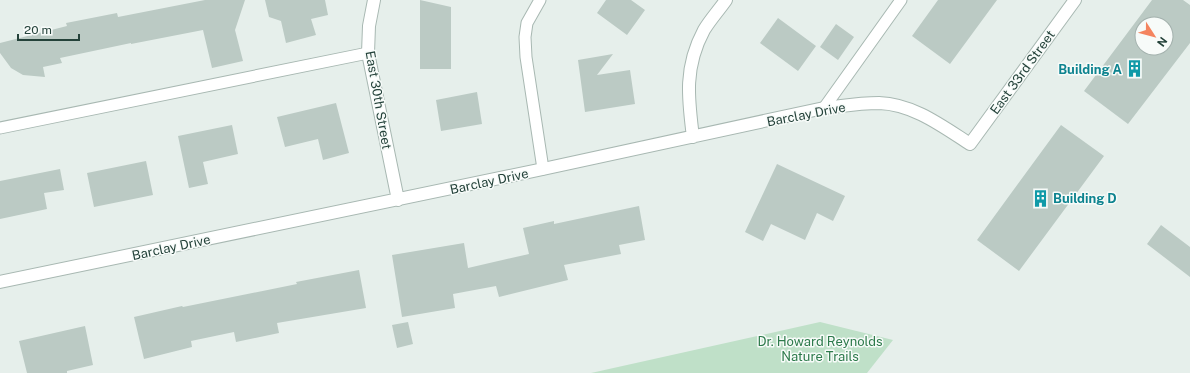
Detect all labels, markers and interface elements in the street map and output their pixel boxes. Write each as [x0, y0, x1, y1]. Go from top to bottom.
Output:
scale bar [18, 16, 79, 42]
north arrow [1134, 16, 1174, 56]
text: 20 m [24, 23, 52, 37]
street label: East 33rd Street [987, 27, 1058, 117]
text: N [1155, 35, 1169, 49]
street label: East 30th Street [362, 50, 395, 150]
building icon: Building A [1125, 59, 1145, 79]
place label: Building A [1058, 62, 1123, 77]
street label: Barclay Drive [765, 100, 847, 129]
street label: Barclay Drive [448, 166, 530, 197]
building icon: Building D [1030, 188, 1050, 208]
place label: Building D [1053, 191, 1117, 206]
street label: Barclay Drive [130, 232, 212, 263]
park label: Dr. Howard Reynolds Nature Trails [758, 334, 882, 364]

